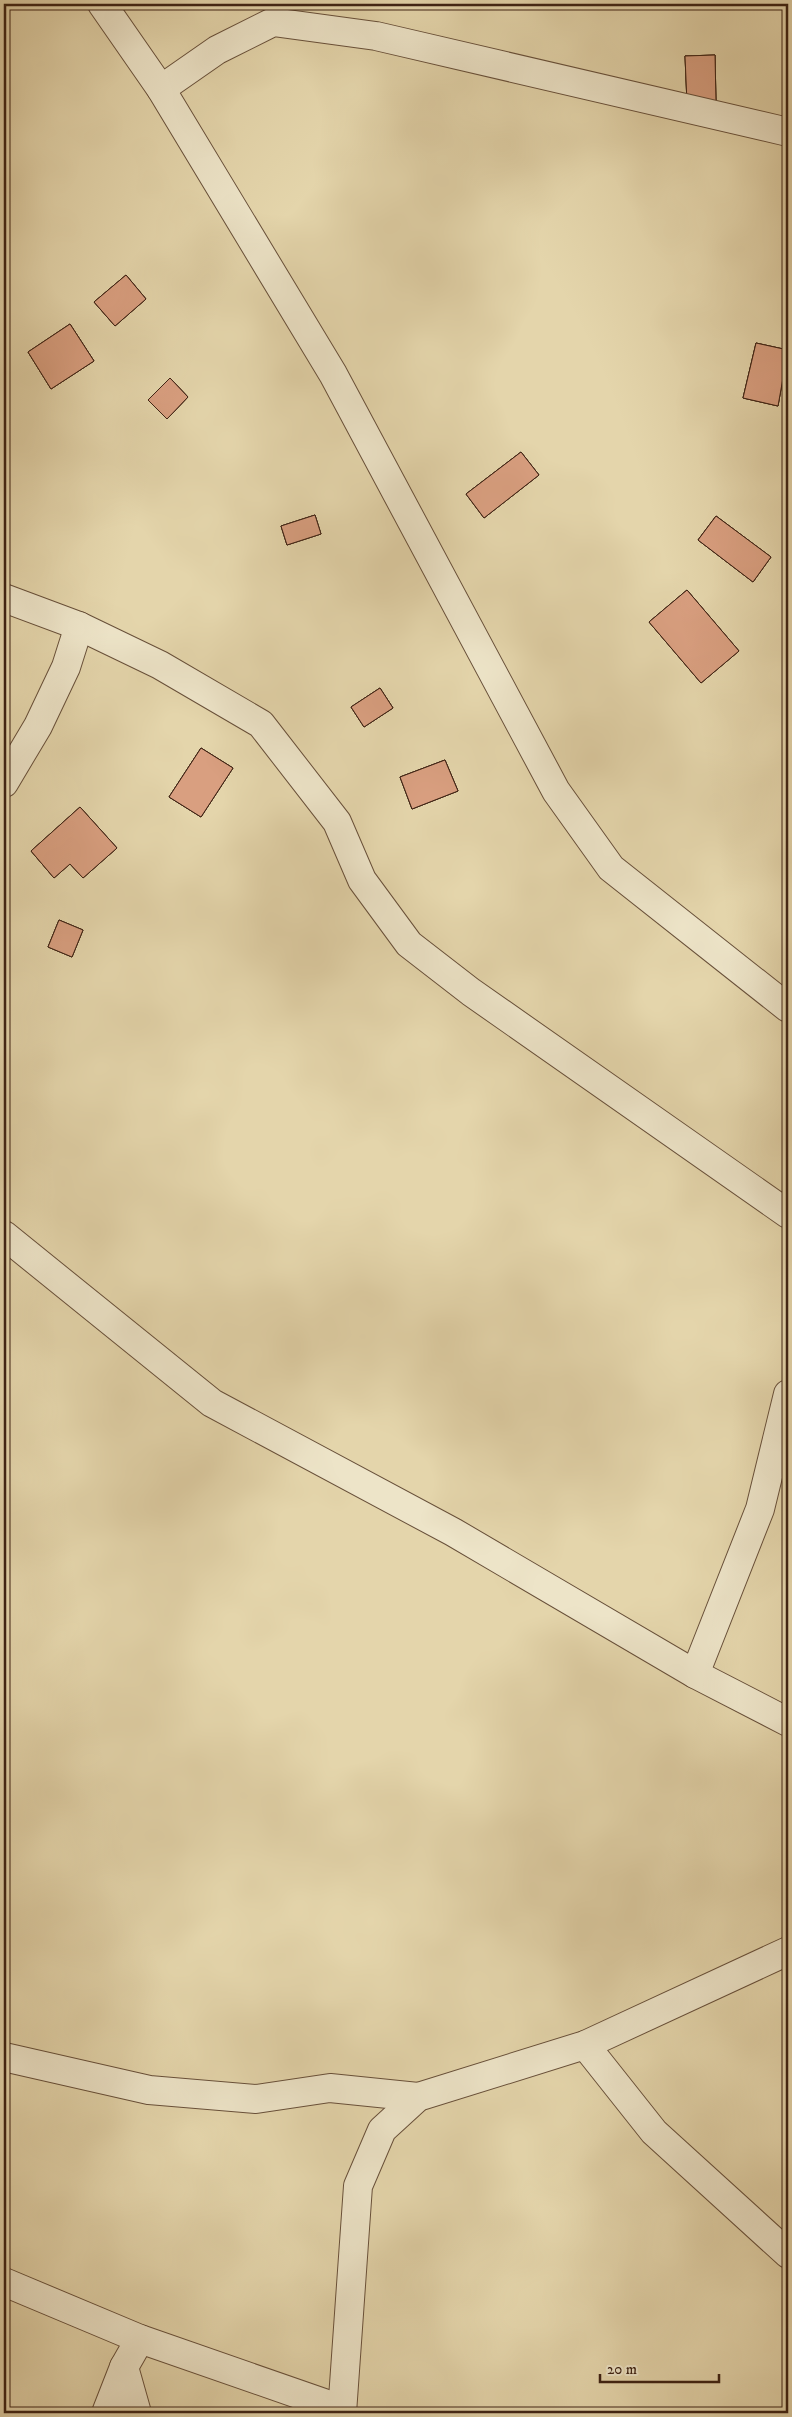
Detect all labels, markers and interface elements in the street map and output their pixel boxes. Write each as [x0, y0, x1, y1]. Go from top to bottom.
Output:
scale bar [600, 2352, 718, 2384]
text: 20 m [607, 2360, 637, 2379]

